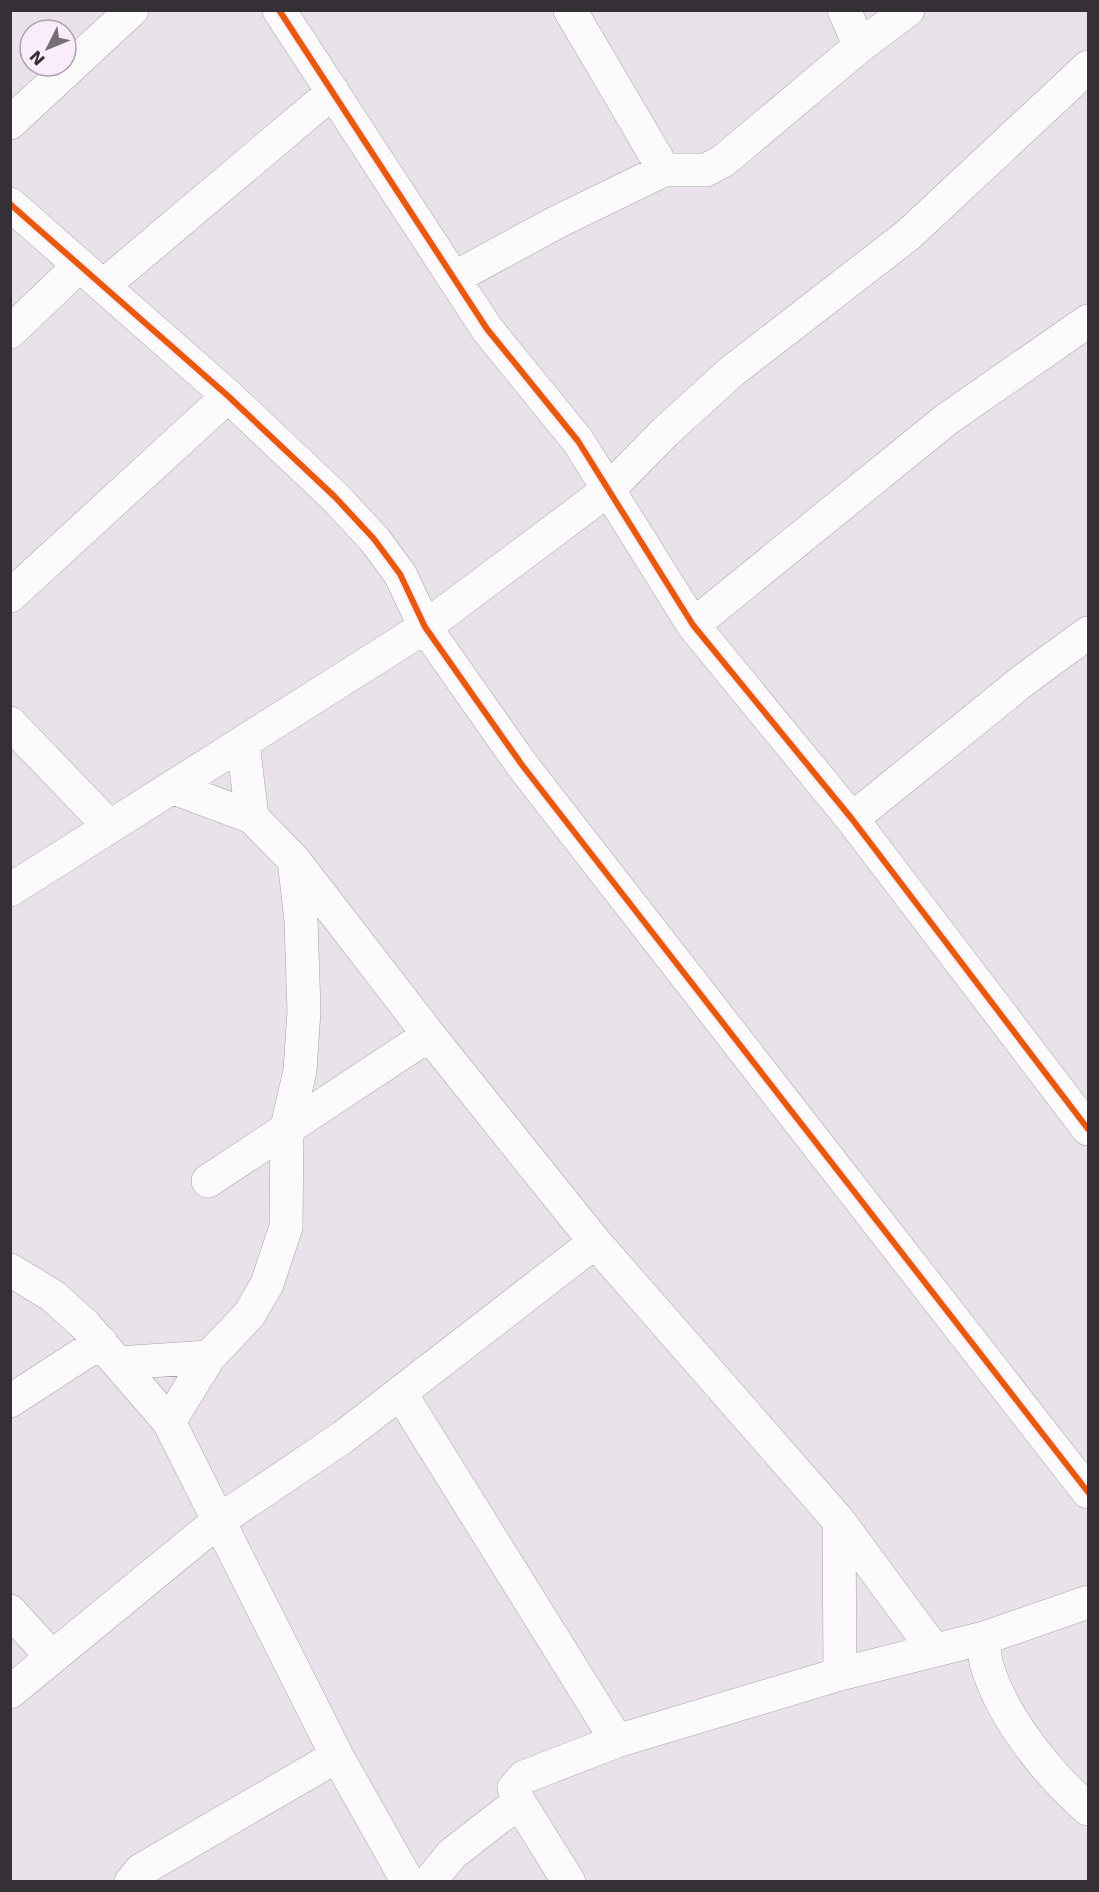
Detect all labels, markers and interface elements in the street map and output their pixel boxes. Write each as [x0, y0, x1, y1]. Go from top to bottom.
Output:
north arrow [18, 18, 78, 78]
text: N [26, 47, 49, 69]

